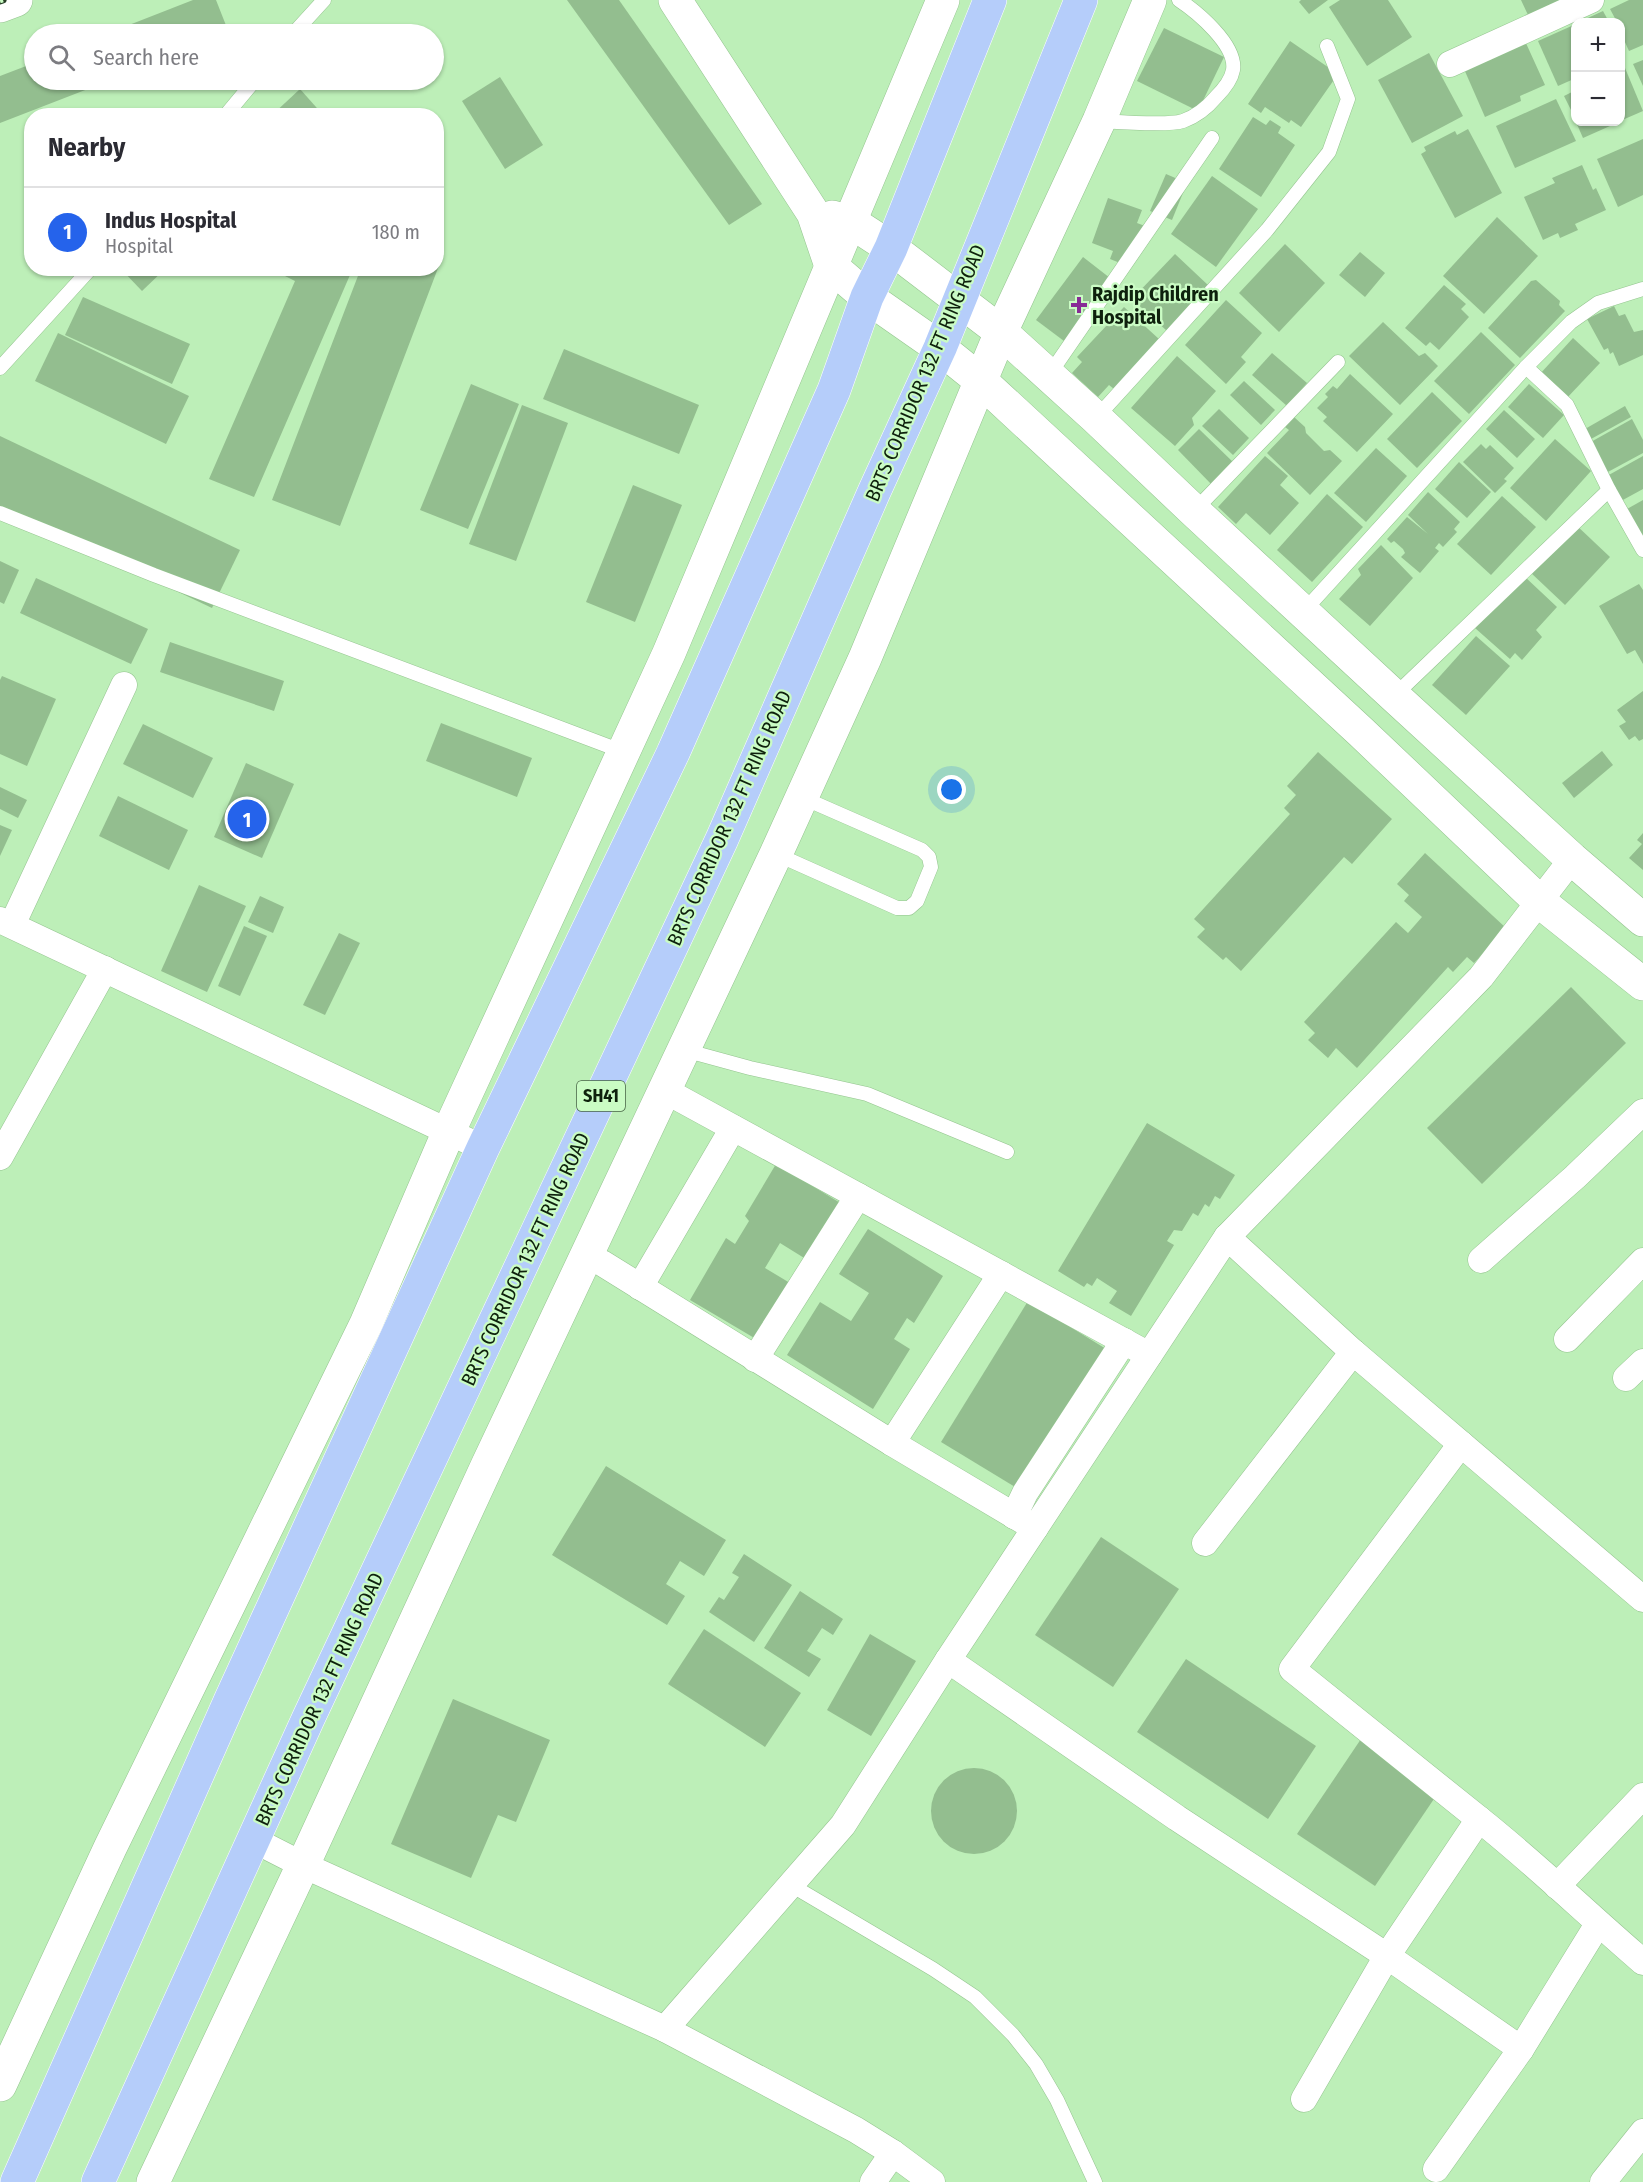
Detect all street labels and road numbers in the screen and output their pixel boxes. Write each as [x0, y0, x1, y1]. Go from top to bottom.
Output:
street label: BRTS CORRIDOR 132 FT RING ROAD [860, 241, 990, 505]
street label: BRTS CORRIDOR 132 FT RING ROAD [662, 687, 796, 949]
road number: SH41 [577, 1081, 625, 1111]
street label: BRTS CORRIDOR 132 FT RING ROAD [456, 1129, 594, 1389]
street label: BRTS CORRIDOR 132 FT RING ROAD [250, 1569, 388, 1829]

